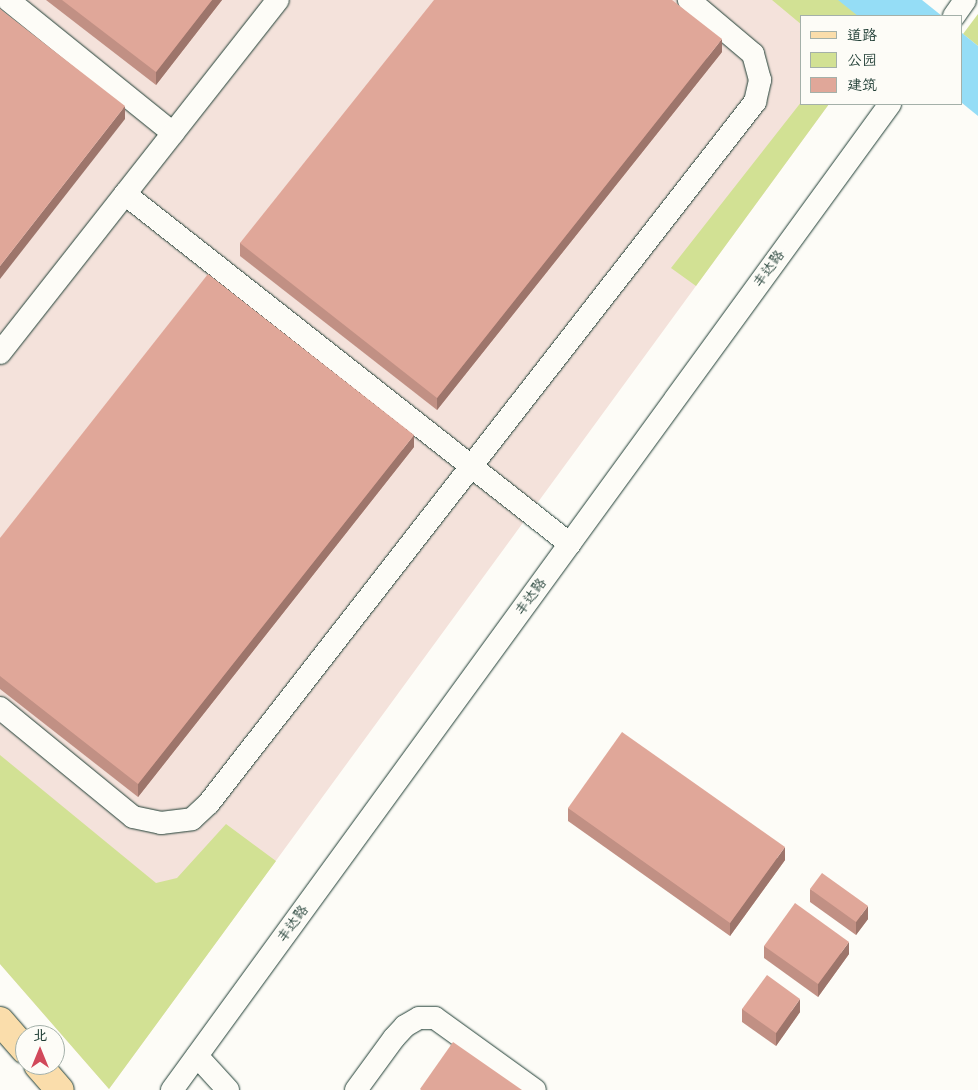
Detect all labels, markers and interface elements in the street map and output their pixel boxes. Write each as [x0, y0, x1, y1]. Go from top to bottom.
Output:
legend [800, 15, 963, 105]
text: 道路 [847, 26, 877, 45]
text: 公园 [847, 51, 877, 70]
text: 建筑 [847, 76, 877, 95]
street label: 丰达路 [750, 247, 788, 291]
street label: 丰达路 [512, 575, 550, 619]
street label: 丰达路 [274, 902, 312, 946]
north arrow [15, 1025, 65, 1075]
text: 北 [33, 1027, 47, 1044]

